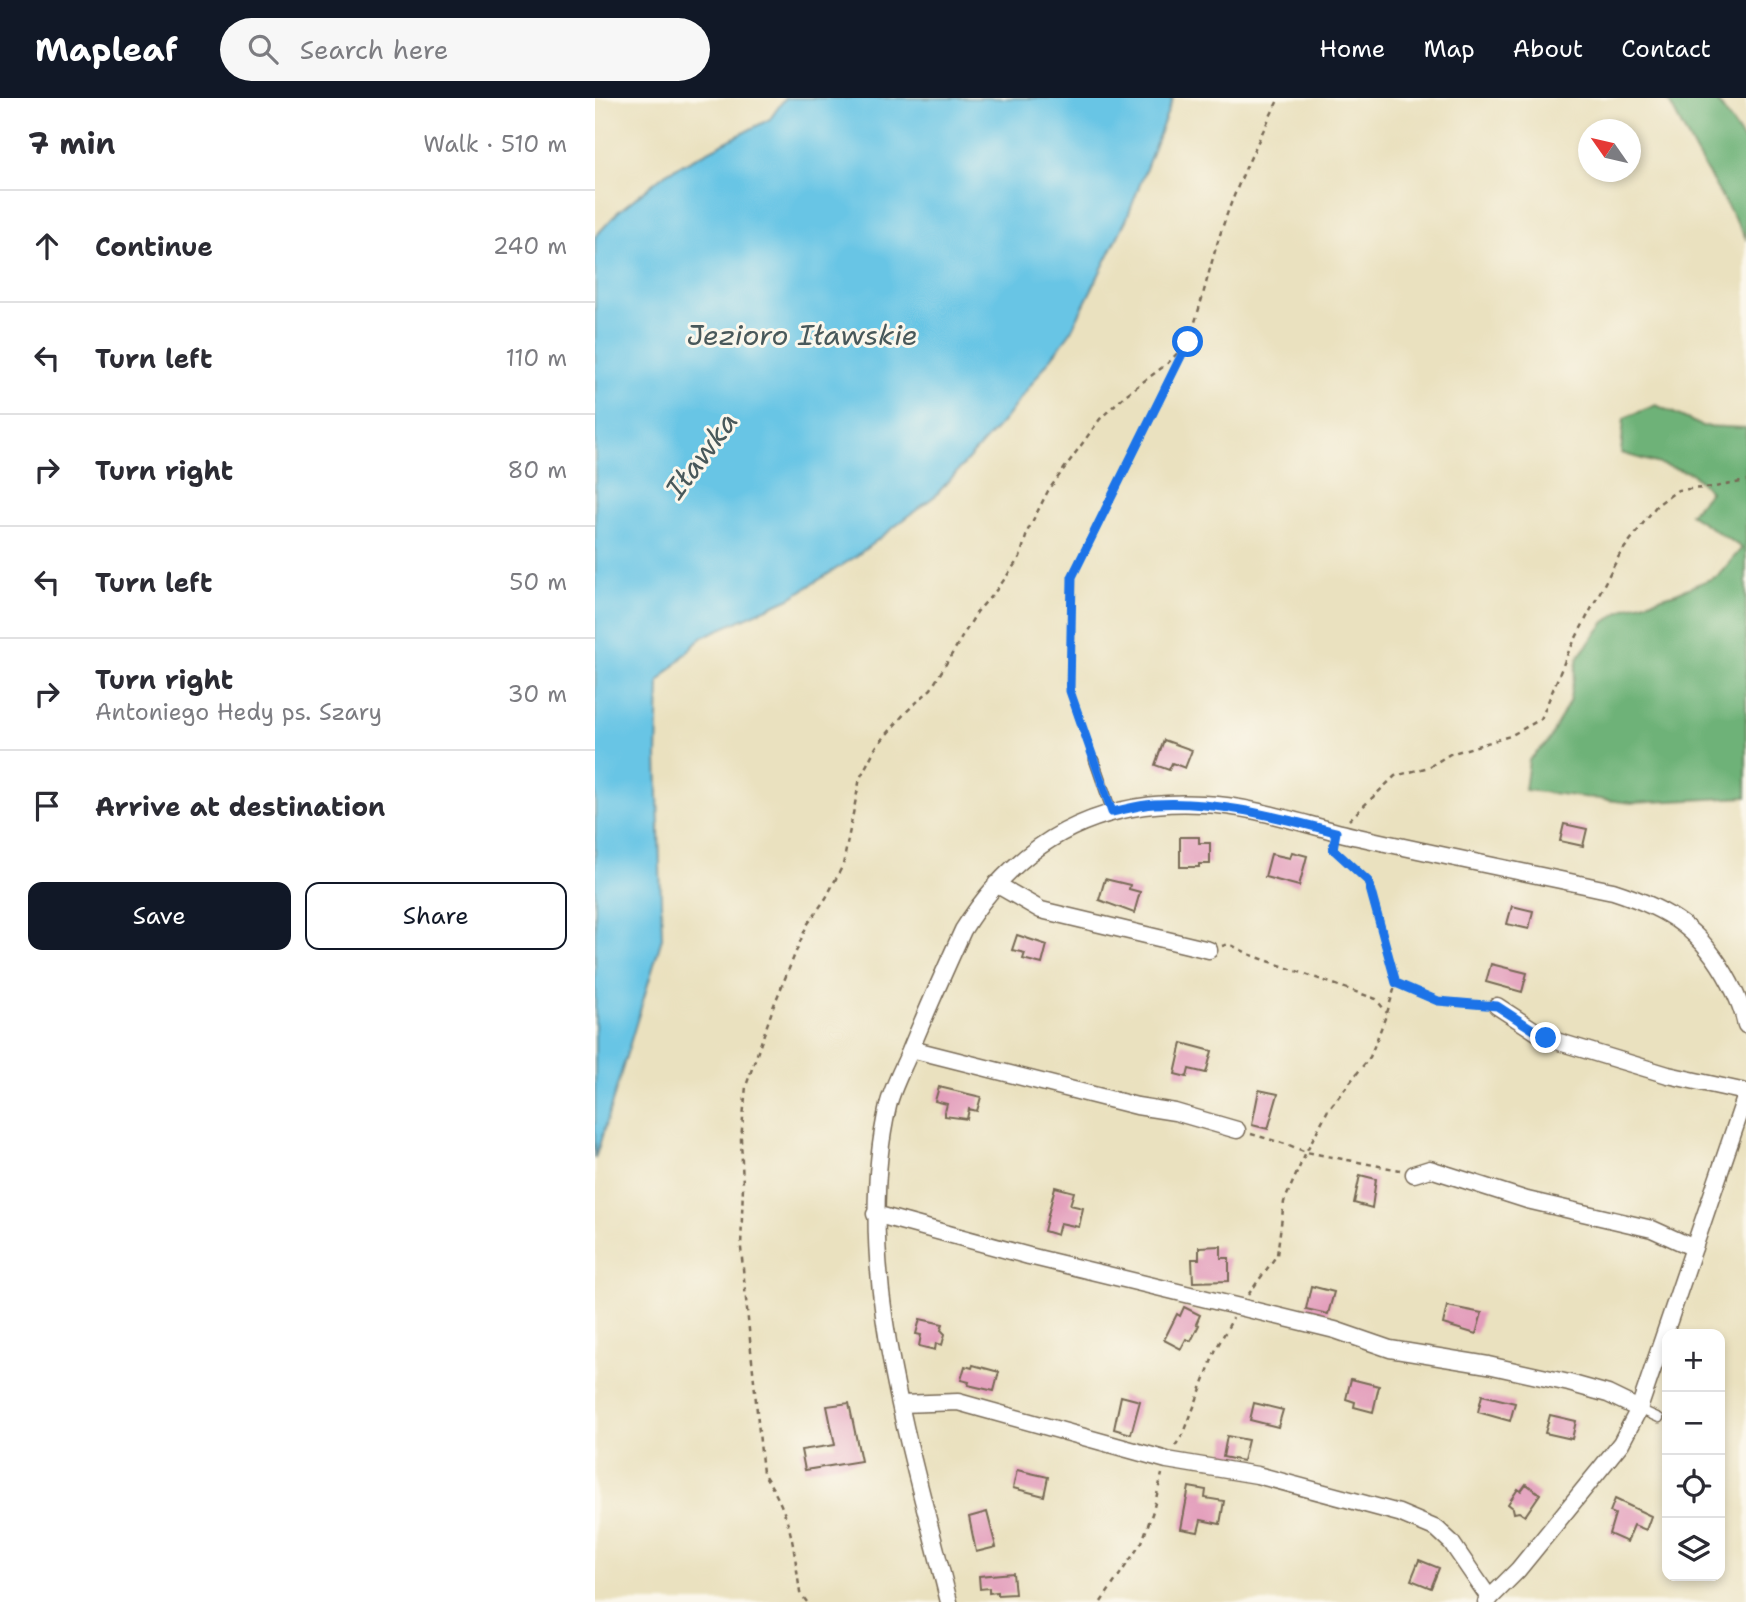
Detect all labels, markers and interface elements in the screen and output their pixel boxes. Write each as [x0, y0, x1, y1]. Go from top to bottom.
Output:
search box [220, 18, 710, 81]
text: Mapleaf [35, 27, 178, 72]
icon: search [244, 30, 282, 68]
text: Search here [300, 32, 448, 67]
text: Home [1319, 33, 1385, 65]
text: Map [1423, 33, 1475, 65]
text: About [1513, 33, 1583, 65]
text: Contact [1621, 33, 1711, 65]
north arrow [1578, 119, 1641, 182]
text: 7 min [28, 123, 115, 164]
text: Walk · 510 m [423, 129, 567, 159]
icon: ahead [28, 227, 66, 265]
text: Continue [95, 229, 213, 264]
text: 240 m [493, 231, 567, 261]
water label: Jezioro Iławskie [686, 316, 918, 354]
route start [1172, 326, 1203, 357]
icon: left [28, 339, 66, 377]
text: Turn left [95, 341, 212, 376]
text: 110 m [505, 343, 567, 373]
water label: Iławka [655, 404, 746, 507]
icon: right [28, 451, 66, 489]
text: Turn right [95, 453, 233, 488]
text: 80 m [508, 455, 567, 485]
icon: left [28, 563, 66, 601]
text: Turn left [95, 565, 212, 600]
text: 50 m [509, 567, 567, 597]
text: Turn right [95, 662, 233, 697]
icon: right [28, 675, 66, 713]
text: 30 m [508, 679, 567, 709]
text: Antoniego Hedy ps. Szary [95, 697, 382, 727]
icon: arrive [28, 787, 66, 825]
text: Arrive at destination [95, 789, 385, 824]
button: Save [28, 882, 291, 950]
button: Share [305, 882, 567, 950]
route end [1530, 1022, 1561, 1053]
map controls [1662, 1329, 1725, 1581]
button: + [1662, 1329, 1725, 1392]
button: − [1662, 1392, 1725, 1455]
button: locate [1662, 1455, 1725, 1518]
button: layers [1662, 1518, 1725, 1581]

